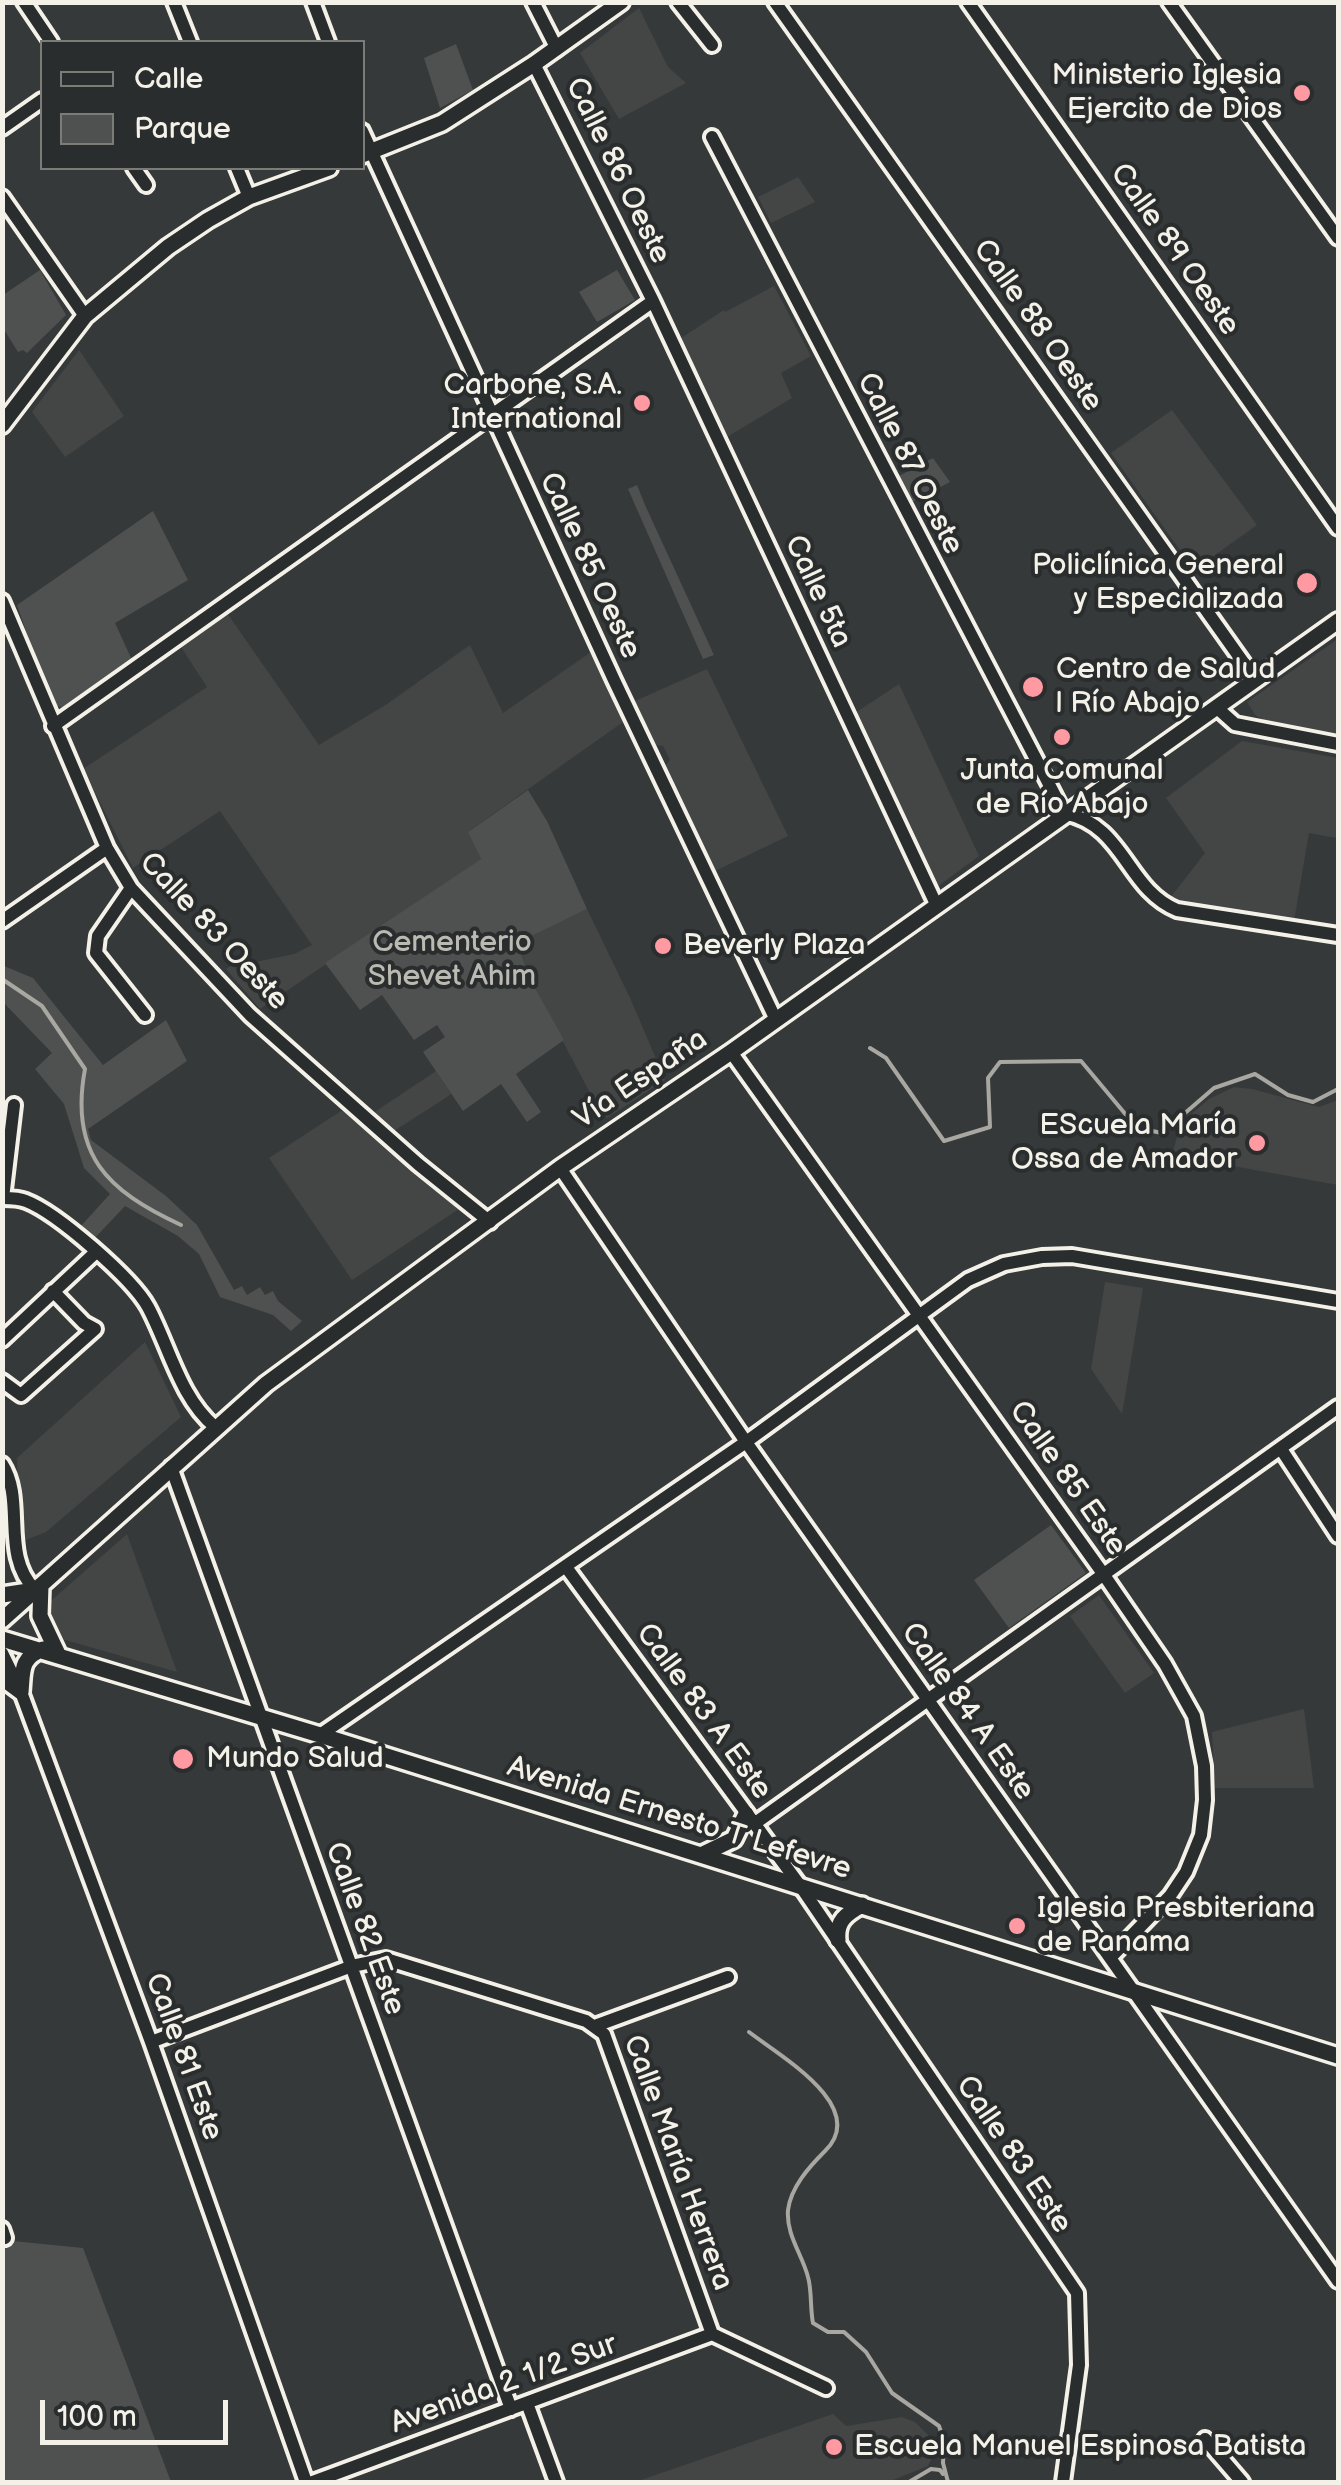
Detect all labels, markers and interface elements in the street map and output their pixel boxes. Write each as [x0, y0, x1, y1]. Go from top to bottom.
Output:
legend [40, 40, 365, 170]
place label: Ministerio Iglesia Ejercito de Dios [1051, 58, 1282, 128]
text: Calle [134, 61, 203, 97]
street label: Calle 86 Oeste [556, 72, 678, 270]
marker: Ministerio Iglesia Ejercito de Dios [1291, 82, 1313, 104]
text: Parque [134, 111, 231, 147]
street label: Calle 89 Oeste [1101, 157, 1247, 343]
street label: Calle 88 Oeste [964, 233, 1110, 419]
street label: Calle 87 Oeste [848, 367, 970, 561]
place label: Carbone, S.A. International [444, 368, 622, 438]
marker: Carbone, S.A. International [631, 392, 653, 414]
street label: Calle 85 Oeste [530, 467, 648, 665]
street label: Calle 5ta [775, 530, 859, 654]
place label: Policlínica General y Especializada [1032, 548, 1284, 618]
marker: Policlínica General y Especializada [1294, 570, 1320, 596]
place label: Centro de Salud | Río Abajo [1056, 652, 1275, 722]
marker: Centro de Salud | Río Abajo [1020, 674, 1046, 700]
marker: Junta Comunal de Río Abajo [1051, 726, 1073, 748]
place label: Junta Comunal de Río Abajo [961, 753, 1163, 824]
street label: Calle 83 Oeste [131, 846, 295, 1018]
park label: Cementerio Shevet Ahim [368, 925, 536, 996]
place label: Beverly Plaza [683, 928, 866, 964]
marker: Beverly Plaza [652, 935, 674, 957]
street label: Vía España [567, 1022, 715, 1138]
place label: EScuela María Ossa de Amador [1011, 1108, 1237, 1178]
marker: EScuela María Ossa de Amador [1246, 1132, 1268, 1154]
street label: Calle 85 Este [1000, 1395, 1134, 1563]
street label: Calle 84 A Este [892, 1616, 1042, 1808]
street label: Calle 83 A Este [627, 1617, 779, 1807]
place label: Mundo Salud [206, 1741, 384, 1777]
marker: Mundo Salud [170, 1746, 196, 1772]
street label: Avenida Ernesto T Lefevre [503, 1749, 855, 1889]
street label: Calle 82 Este [316, 1838, 412, 2020]
place label: Iglesia Presbiteriana de Panama [1037, 1891, 1315, 1962]
marker: Iglesia Presbiteriana de Panama [1006, 1915, 1028, 1937]
street label: Calle 81 Este [136, 1968, 230, 2146]
street label: Calle María Herrera [614, 2030, 740, 2296]
street label: Calle 83 Este [947, 2069, 1079, 2241]
street label: Avenida 2 1/2 Sur [386, 2327, 622, 2443]
scale bar [45, 2380, 232, 2442]
text: 100 m [57, 2399, 137, 2435]
place label: Escuela Manuel Espinosa Batista [854, 2429, 1306, 2465]
marker: Escuela Manuel Espinosa Batista [823, 2436, 845, 2458]

